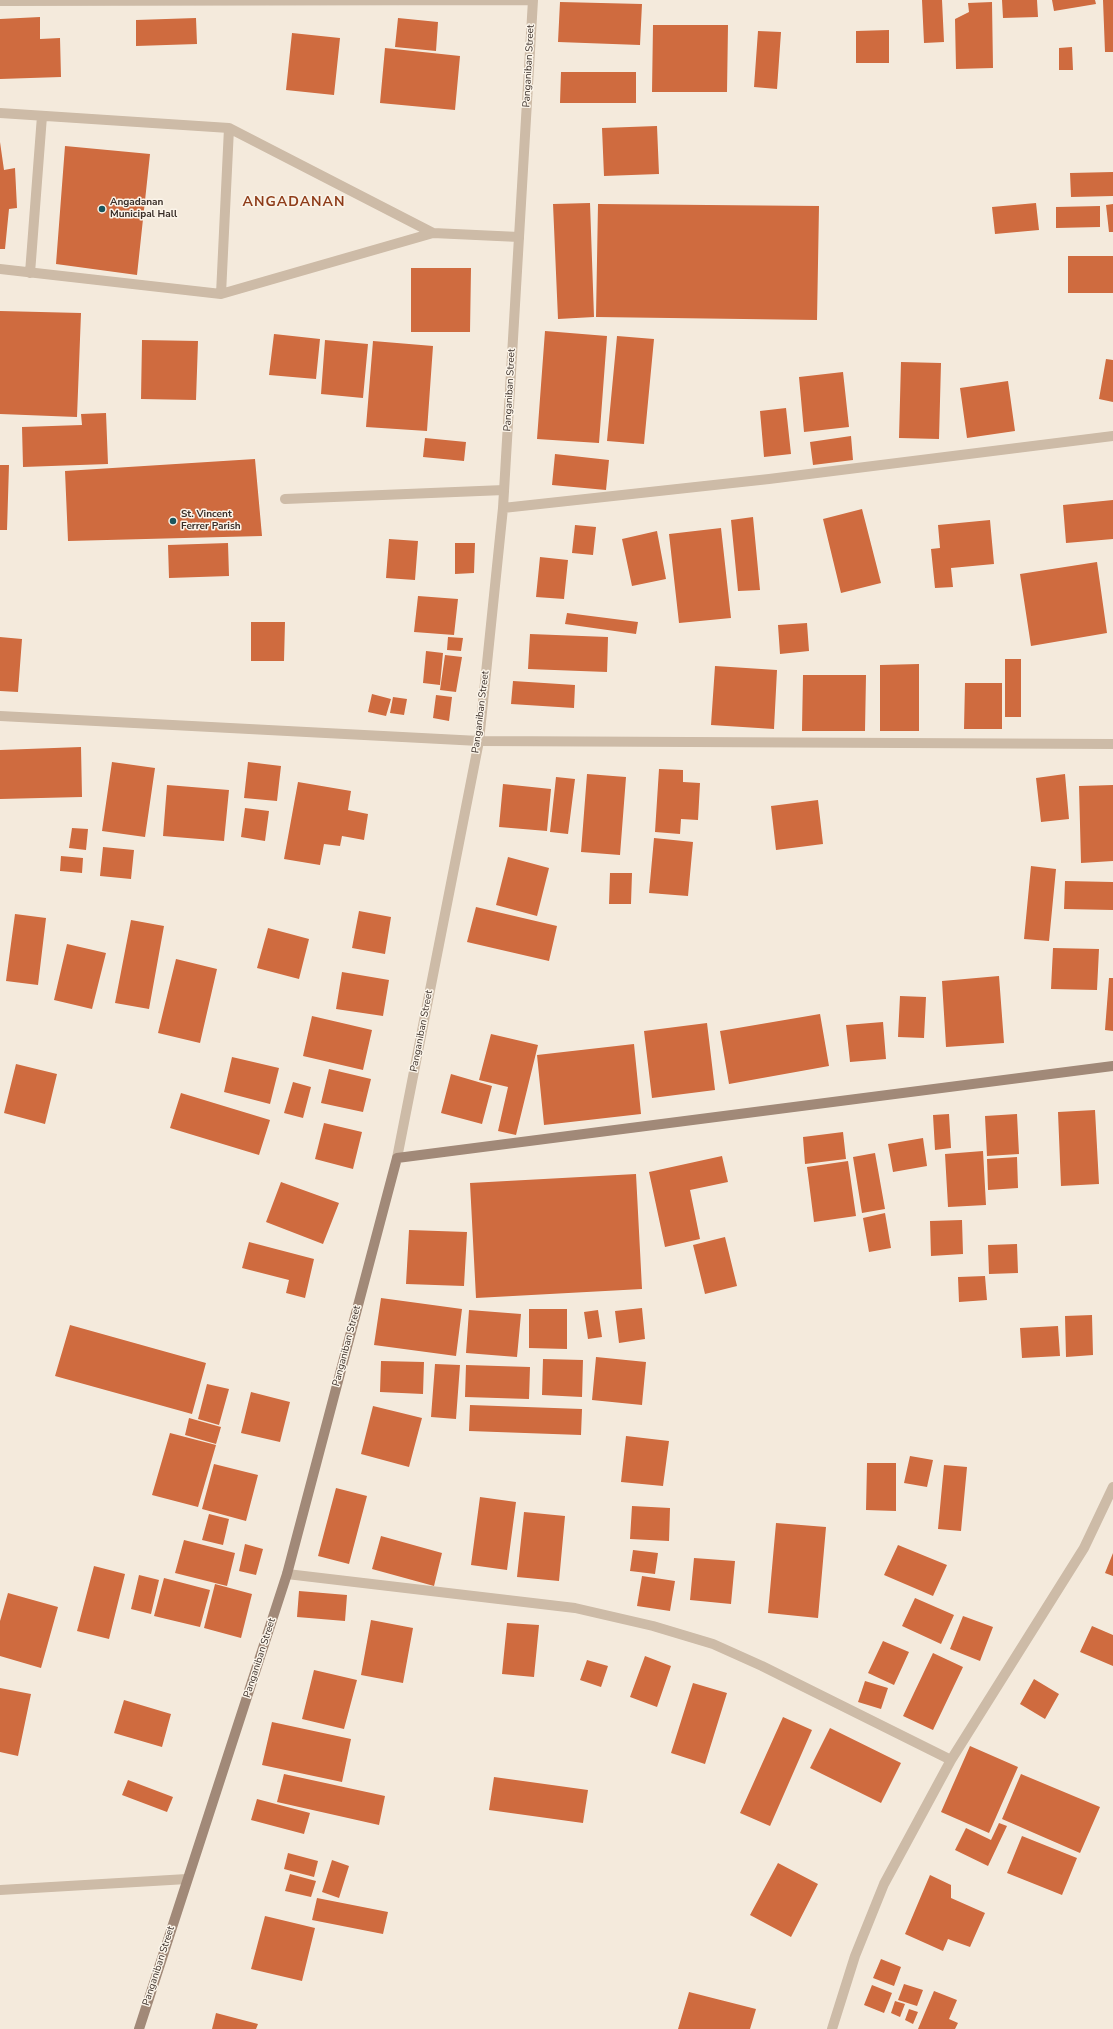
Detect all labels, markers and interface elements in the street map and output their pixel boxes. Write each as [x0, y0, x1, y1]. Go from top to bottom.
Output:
street label: Panganiban Street [521, 24, 537, 108]
district label: ANGADANAN [243, 195, 345, 211]
place label: Angadanan Municipal Hall [110, 197, 177, 220]
marker: Angadanan Municipal Hall [97, 204, 107, 214]
street label: Panganiban Street [502, 348, 518, 432]
place label: St. Vincent Ferrer Parish [181, 509, 241, 532]
marker: St. Vincent Ferrer Parish [168, 516, 178, 526]
street label: Panganiban Street [470, 670, 492, 754]
street label: Panganiban Street [408, 989, 436, 1073]
street label: Panganiban Street [330, 1304, 364, 1388]
street label: Panganiban Street [241, 1617, 279, 1699]
street label: Panganiban Street [140, 1925, 178, 2007]

